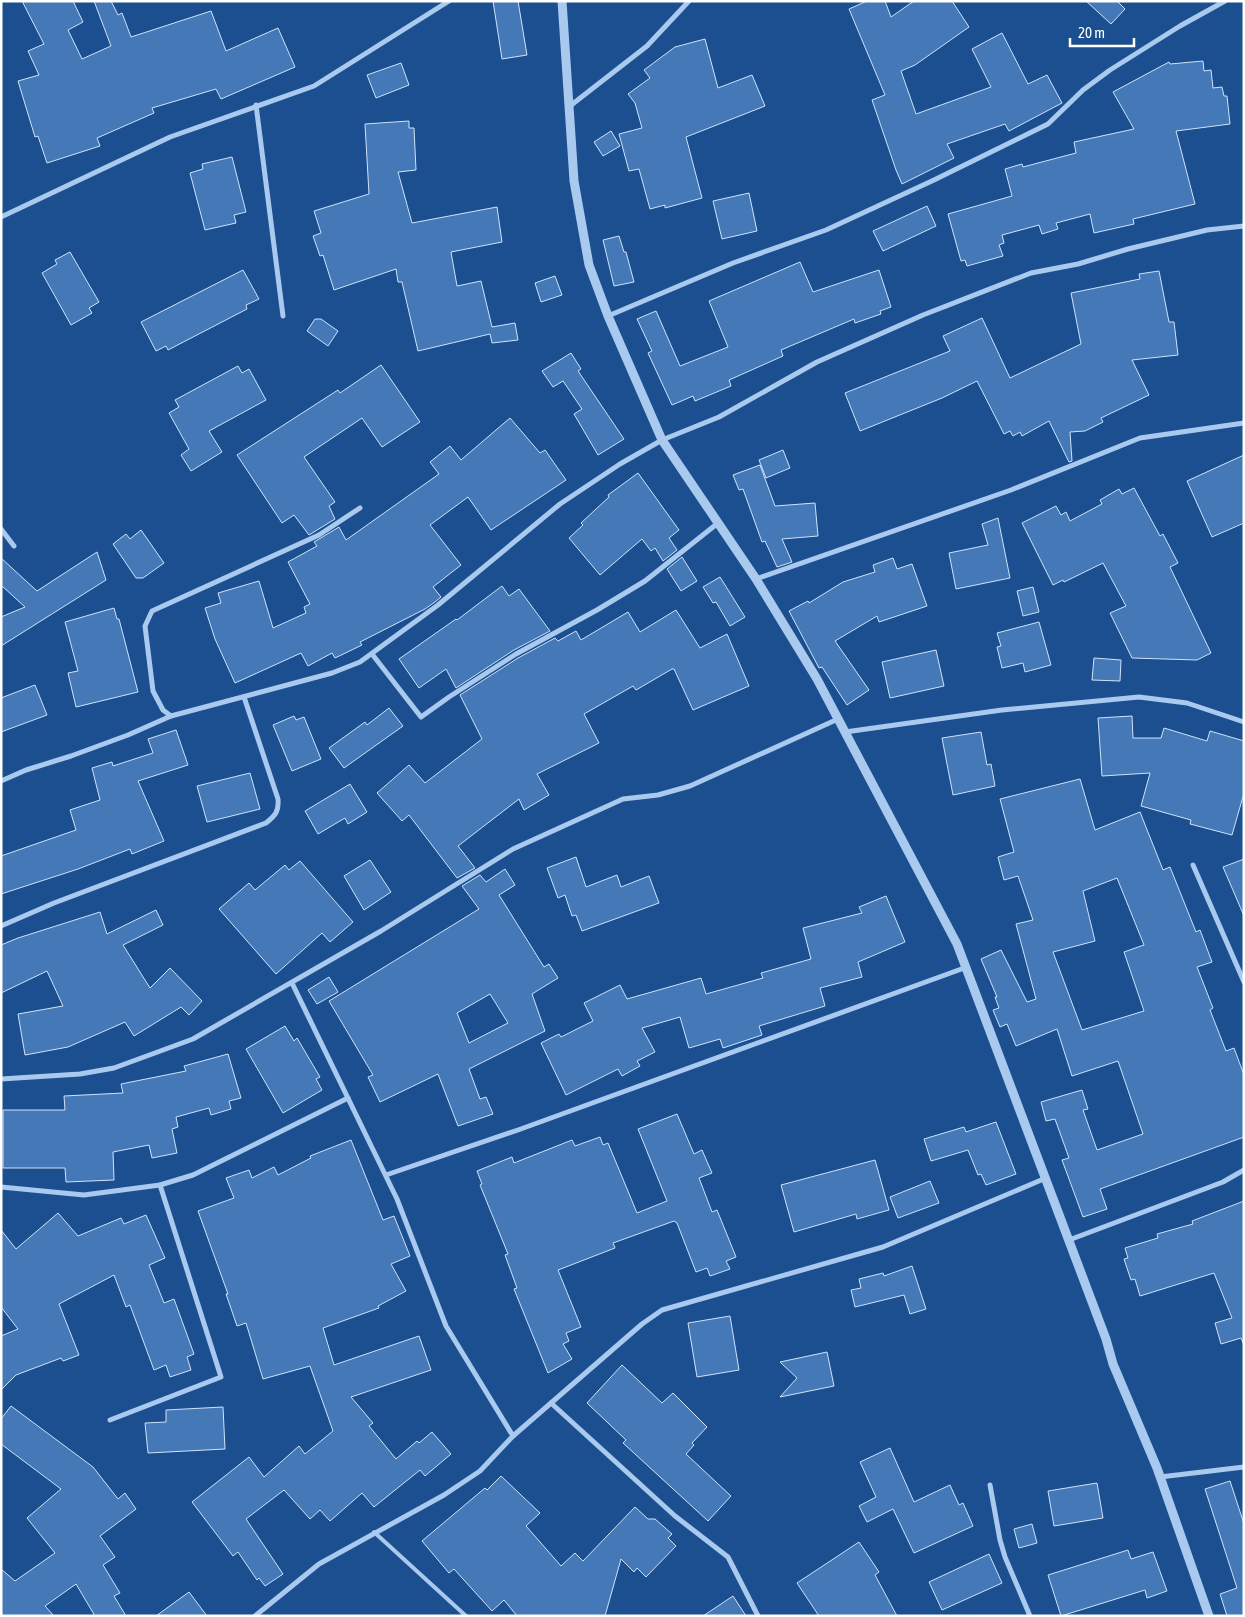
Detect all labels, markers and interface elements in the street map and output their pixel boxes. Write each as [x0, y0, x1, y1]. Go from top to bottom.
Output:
scale bar [1070, 15, 1134, 47]
text: 20 m [1078, 24, 1105, 41]

